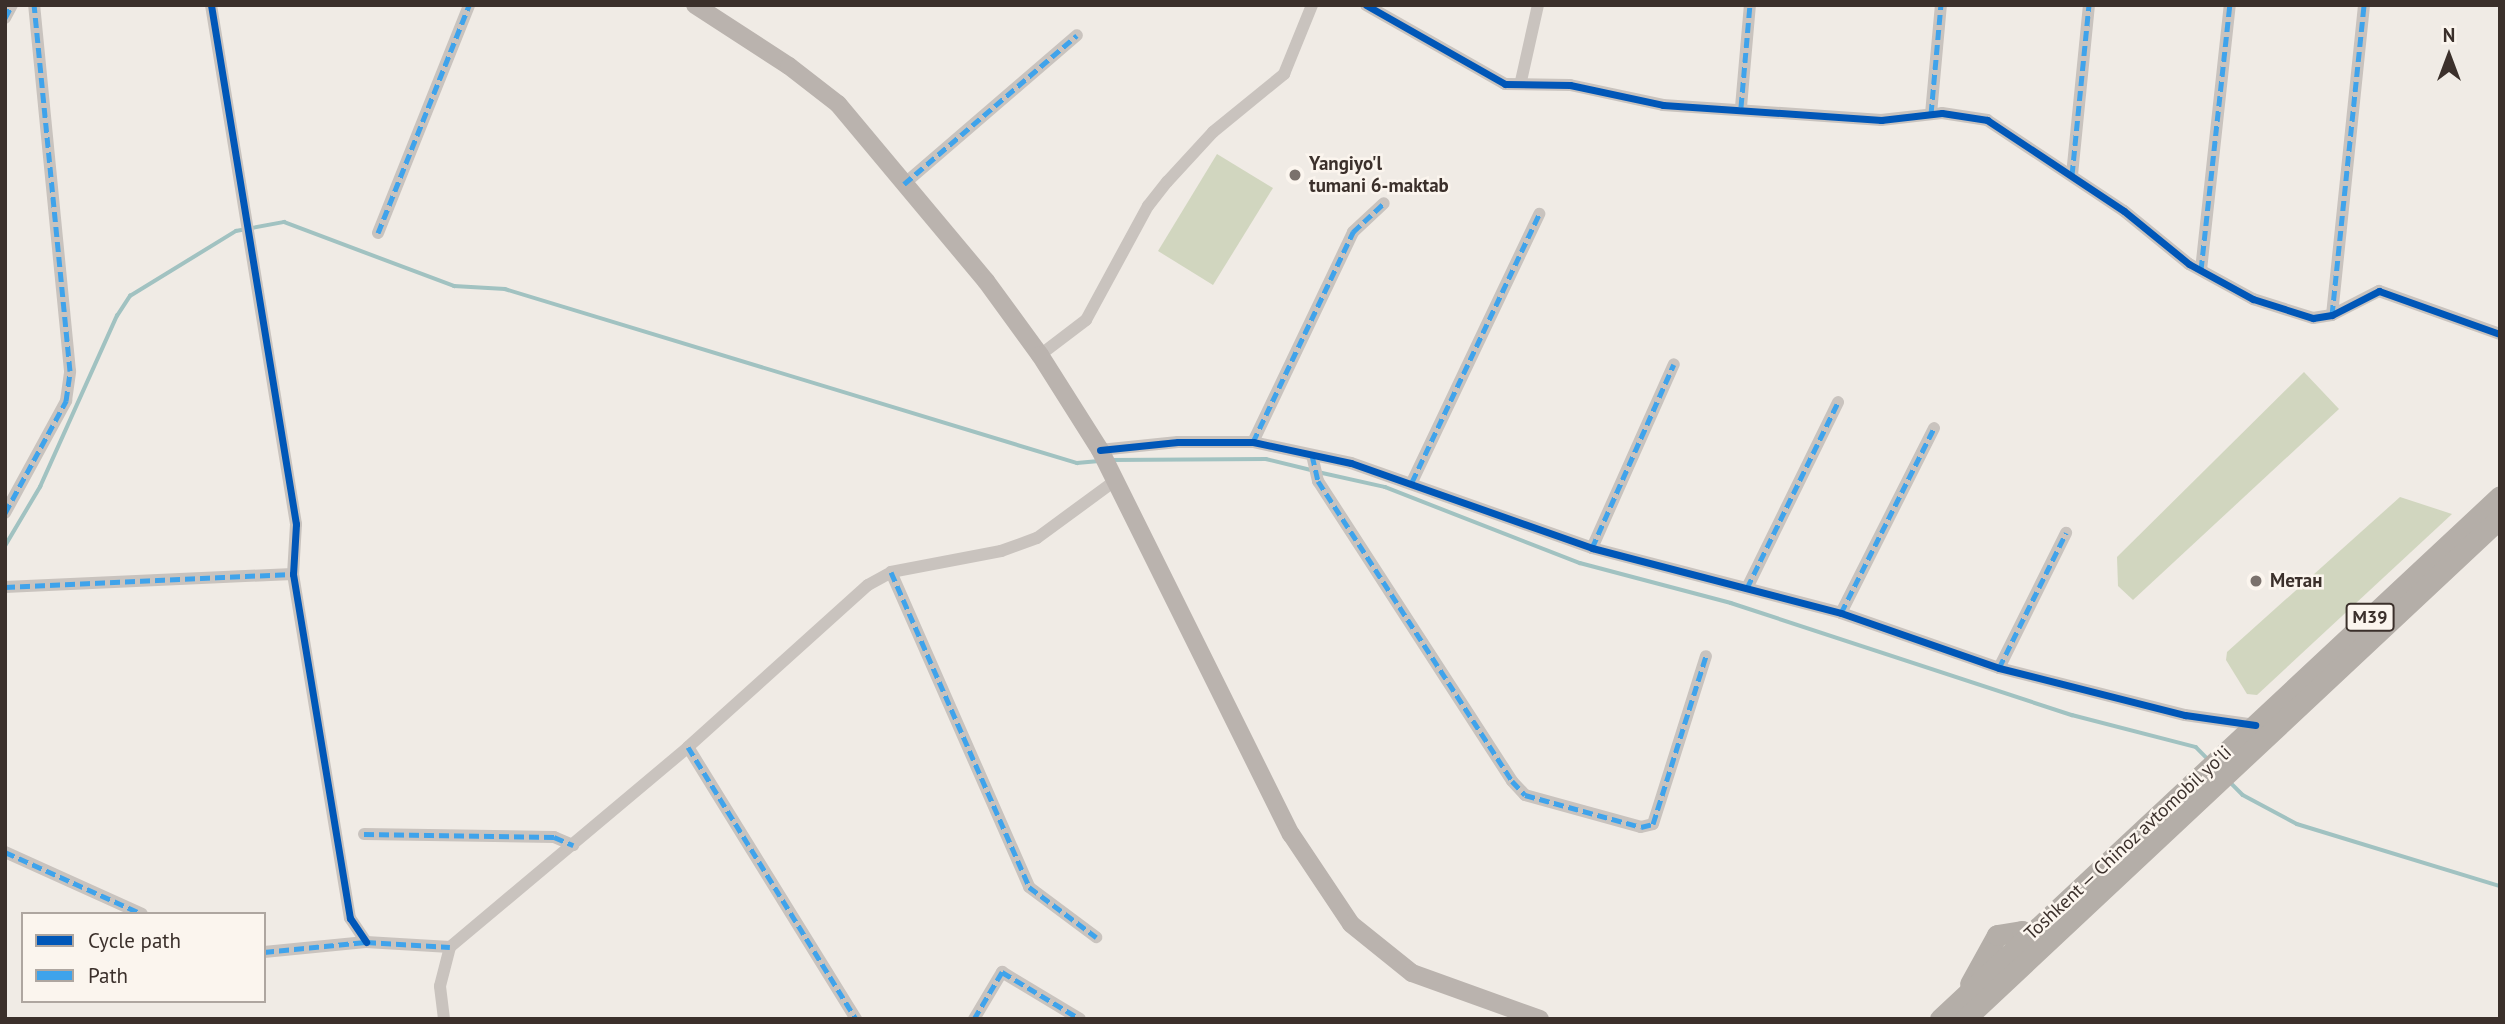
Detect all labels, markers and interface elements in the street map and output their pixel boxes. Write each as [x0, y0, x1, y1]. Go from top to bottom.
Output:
north arrow [2414, 21, 2484, 91]
text: N [2443, 23, 2455, 47]
place label: Yangiyo'l tumani 6-maktab [1309, 153, 1449, 197]
marker: Yangiyo'l tumani 6-maktab [1287, 167, 1303, 183]
place label: Метан [2270, 570, 2322, 592]
marker: Метан [2248, 573, 2264, 589]
road number: M39 [2346, 602, 2394, 632]
street label: Toshkent — Chinoz avtomobil yoʻli [2018, 740, 2238, 946]
legend [21, 912, 266, 1003]
text: Cycle path [88, 927, 181, 954]
text: Path [88, 962, 128, 989]

